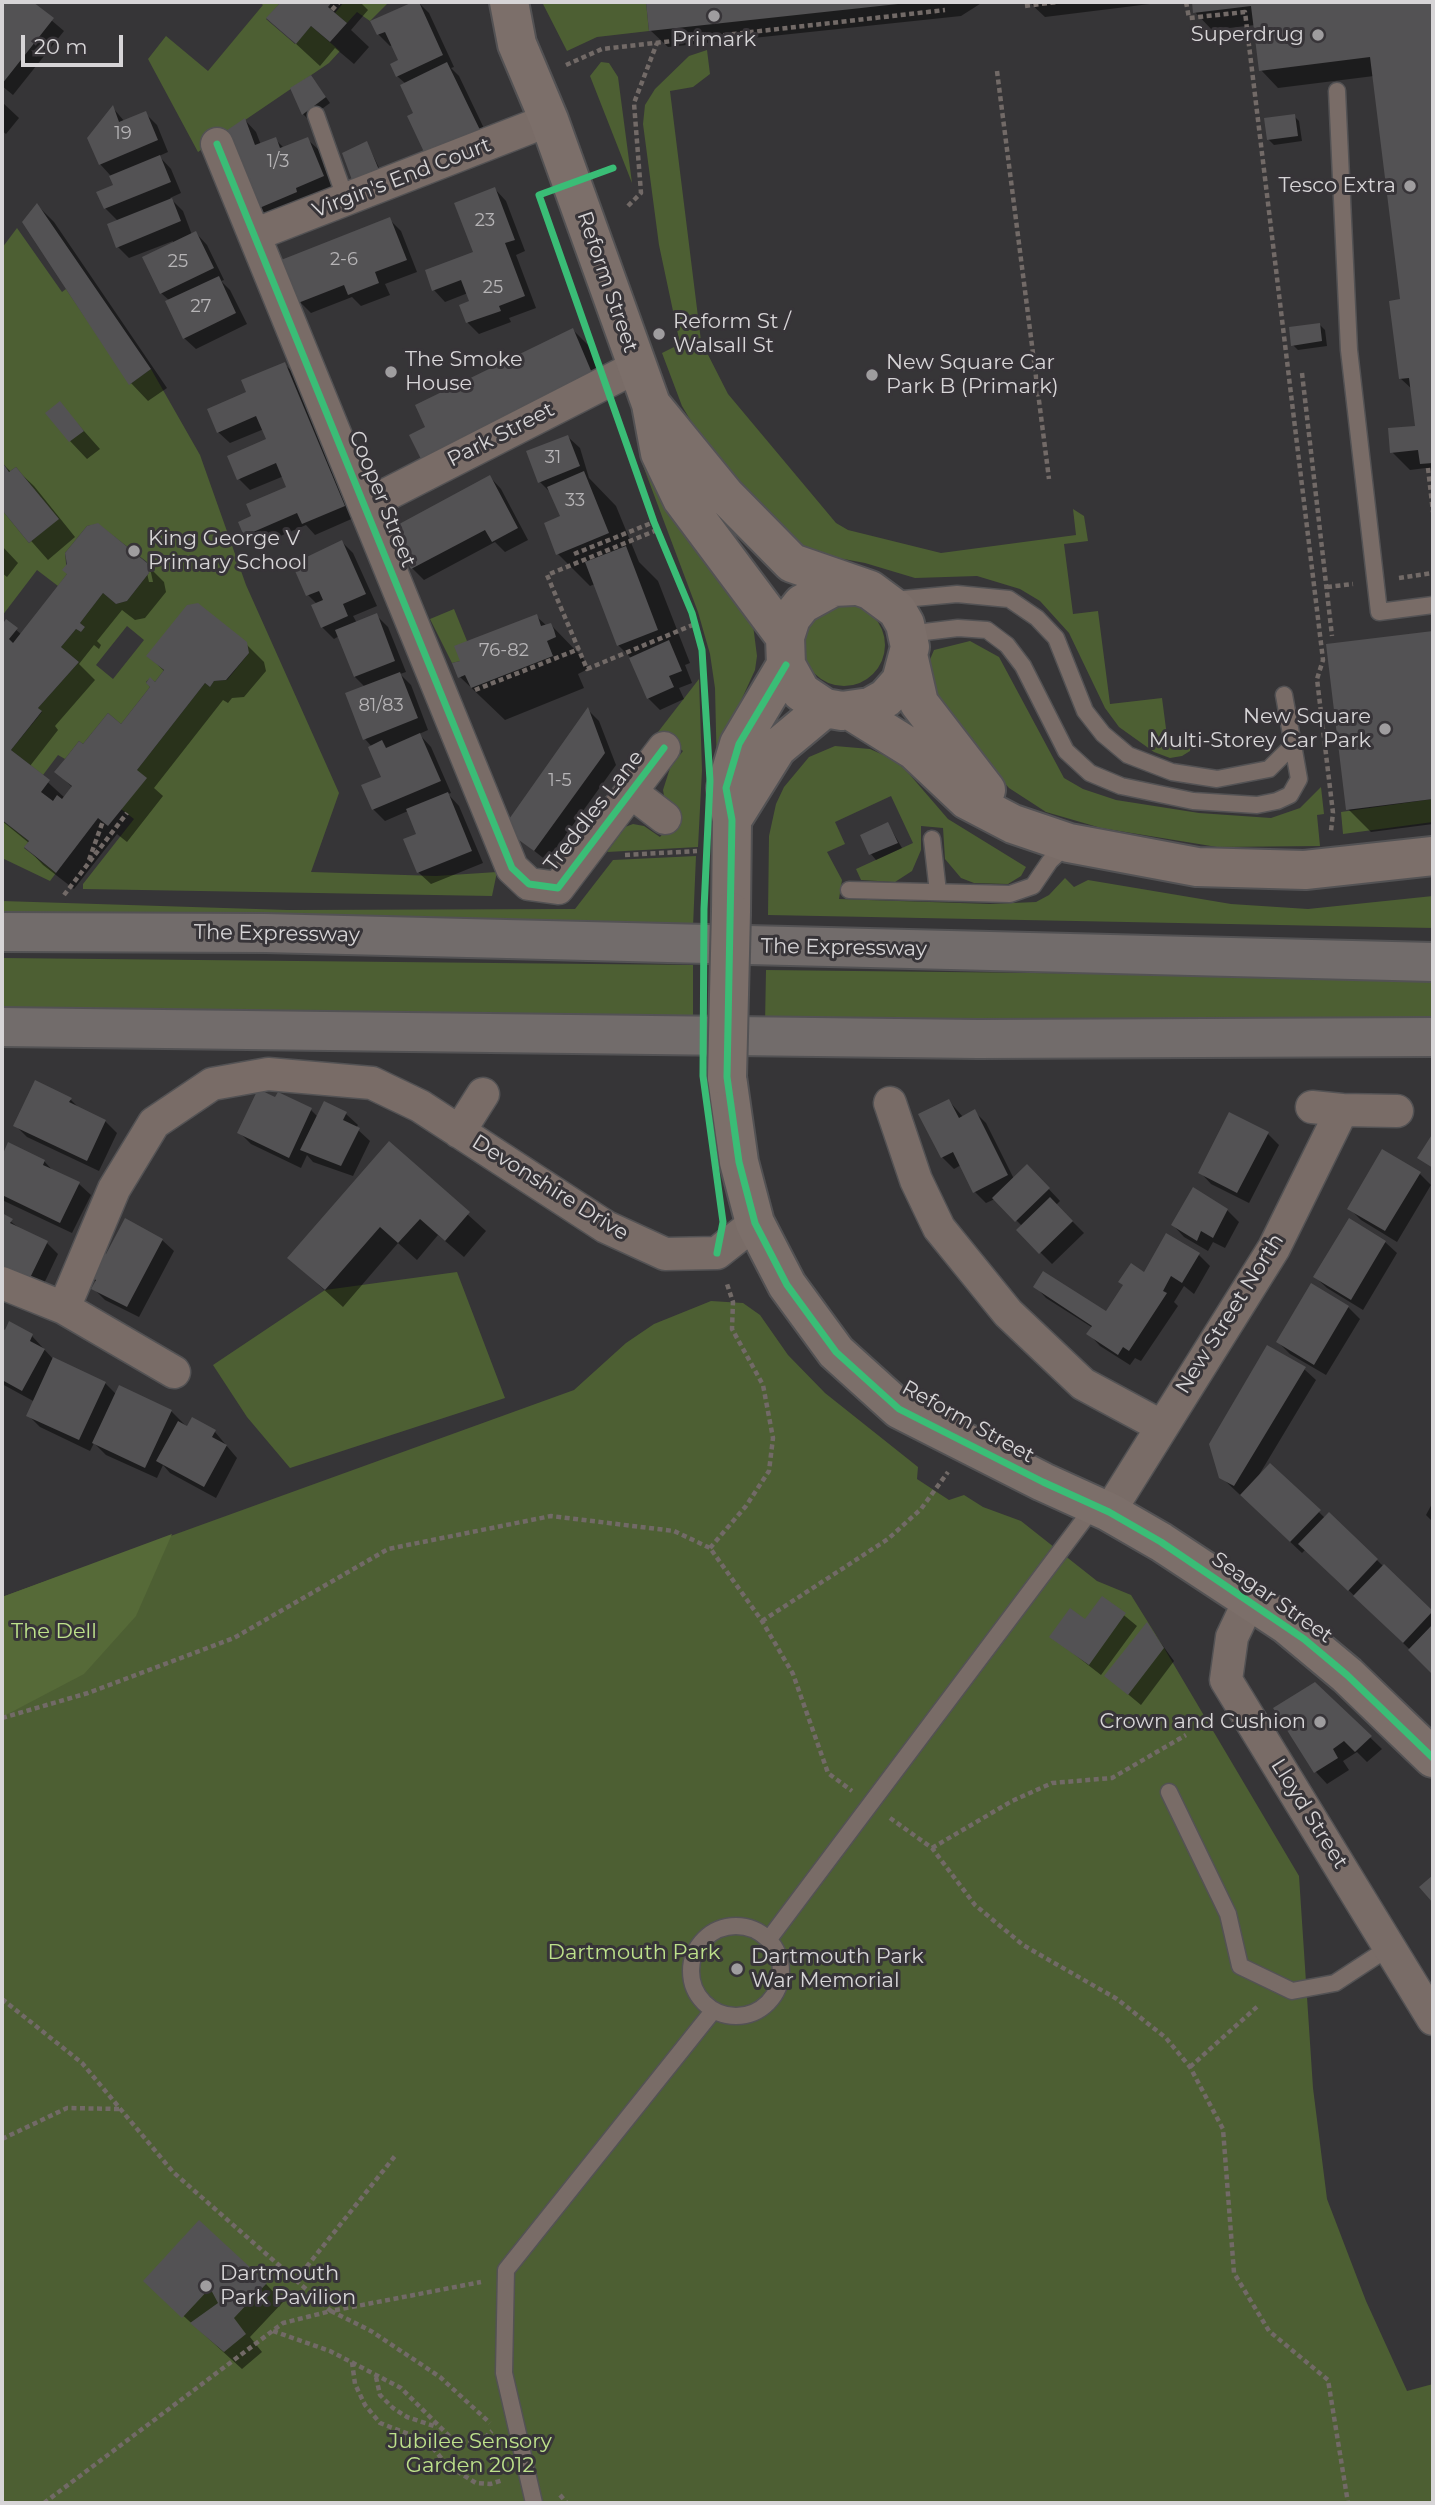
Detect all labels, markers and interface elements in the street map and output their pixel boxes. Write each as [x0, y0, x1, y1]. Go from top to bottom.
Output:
marker: Primark [706, 8, 722, 24]
scale bar [24, 21, 126, 65]
place label: Superdrug [1191, 22, 1304, 48]
place label: Primark [672, 27, 756, 53]
marker: Superdrug [1310, 27, 1326, 43]
text: 20 m [34, 34, 88, 59]
house number: 19 [114, 123, 132, 145]
street label: Virgin's End Court [309, 132, 495, 224]
house number: 1/3 [267, 151, 289, 173]
place label: Tesco Extra [1278, 173, 1396, 199]
marker: Tesco Extra [1402, 178, 1418, 194]
street label: Reform Street [571, 208, 643, 356]
house number: 23 [475, 210, 495, 232]
house number: 2-6 [330, 249, 358, 271]
house number: 25 [168, 251, 188, 273]
house number: 25 [483, 277, 503, 299]
house number: 27 [191, 296, 211, 318]
place label: Reform St / Walsall St [673, 309, 791, 359]
marker: Reform St / Walsall St [651, 326, 667, 342]
place label: The Smoke House [405, 347, 523, 397]
place label: New Square Car Park B (Primark) [886, 350, 1059, 400]
marker: The Smoke House [383, 364, 399, 380]
marker: New Square Car Park B (Primark) [864, 367, 880, 383]
street label: Park Street [443, 397, 559, 473]
street label: Cooper Street [343, 427, 421, 571]
house number: 31 [545, 447, 561, 469]
house number: 33 [565, 490, 585, 512]
place label: King George V Primary School [148, 526, 307, 576]
marker: King George V Primary School [126, 543, 142, 559]
house number: 76-82 [479, 640, 529, 662]
house number: 81/83 [358, 695, 404, 717]
place label: New Square Multi-Storey Car Park [1149, 704, 1371, 754]
marker: New Square Multi-Storey Car Park [1377, 721, 1393, 737]
street label: Treddles Lane [539, 745, 649, 877]
house number: 1-5 [548, 770, 572, 792]
street label: The Expressway [194, 920, 360, 948]
street label: The Expressway [761, 934, 927, 962]
street label: Devonshire Drive [467, 1130, 633, 1246]
street label: New Street North [1171, 1229, 1289, 1399]
street label: Reform Street [897, 1375, 1039, 1469]
street label: Seagar Street [1207, 1547, 1337, 1649]
park label: The Dell [11, 1619, 97, 1645]
place label: Crown and Cushion [1100, 1709, 1306, 1735]
marker: Crown and Cushion [1312, 1714, 1328, 1730]
street label: Lloyd Street [1265, 1754, 1353, 1874]
park label: Dartmouth Park [548, 1940, 720, 1966]
place label: Dartmouth Park War Memorial [751, 1944, 924, 1994]
marker: Dartmouth Park War Memorial [729, 1961, 745, 1977]
place label: Dartmouth Park Pavilion [220, 2261, 356, 2311]
marker: Dartmouth Park Pavilion [198, 2278, 214, 2294]
park label: Jubilee Sensory Garden 2012 [388, 2429, 552, 2479]

